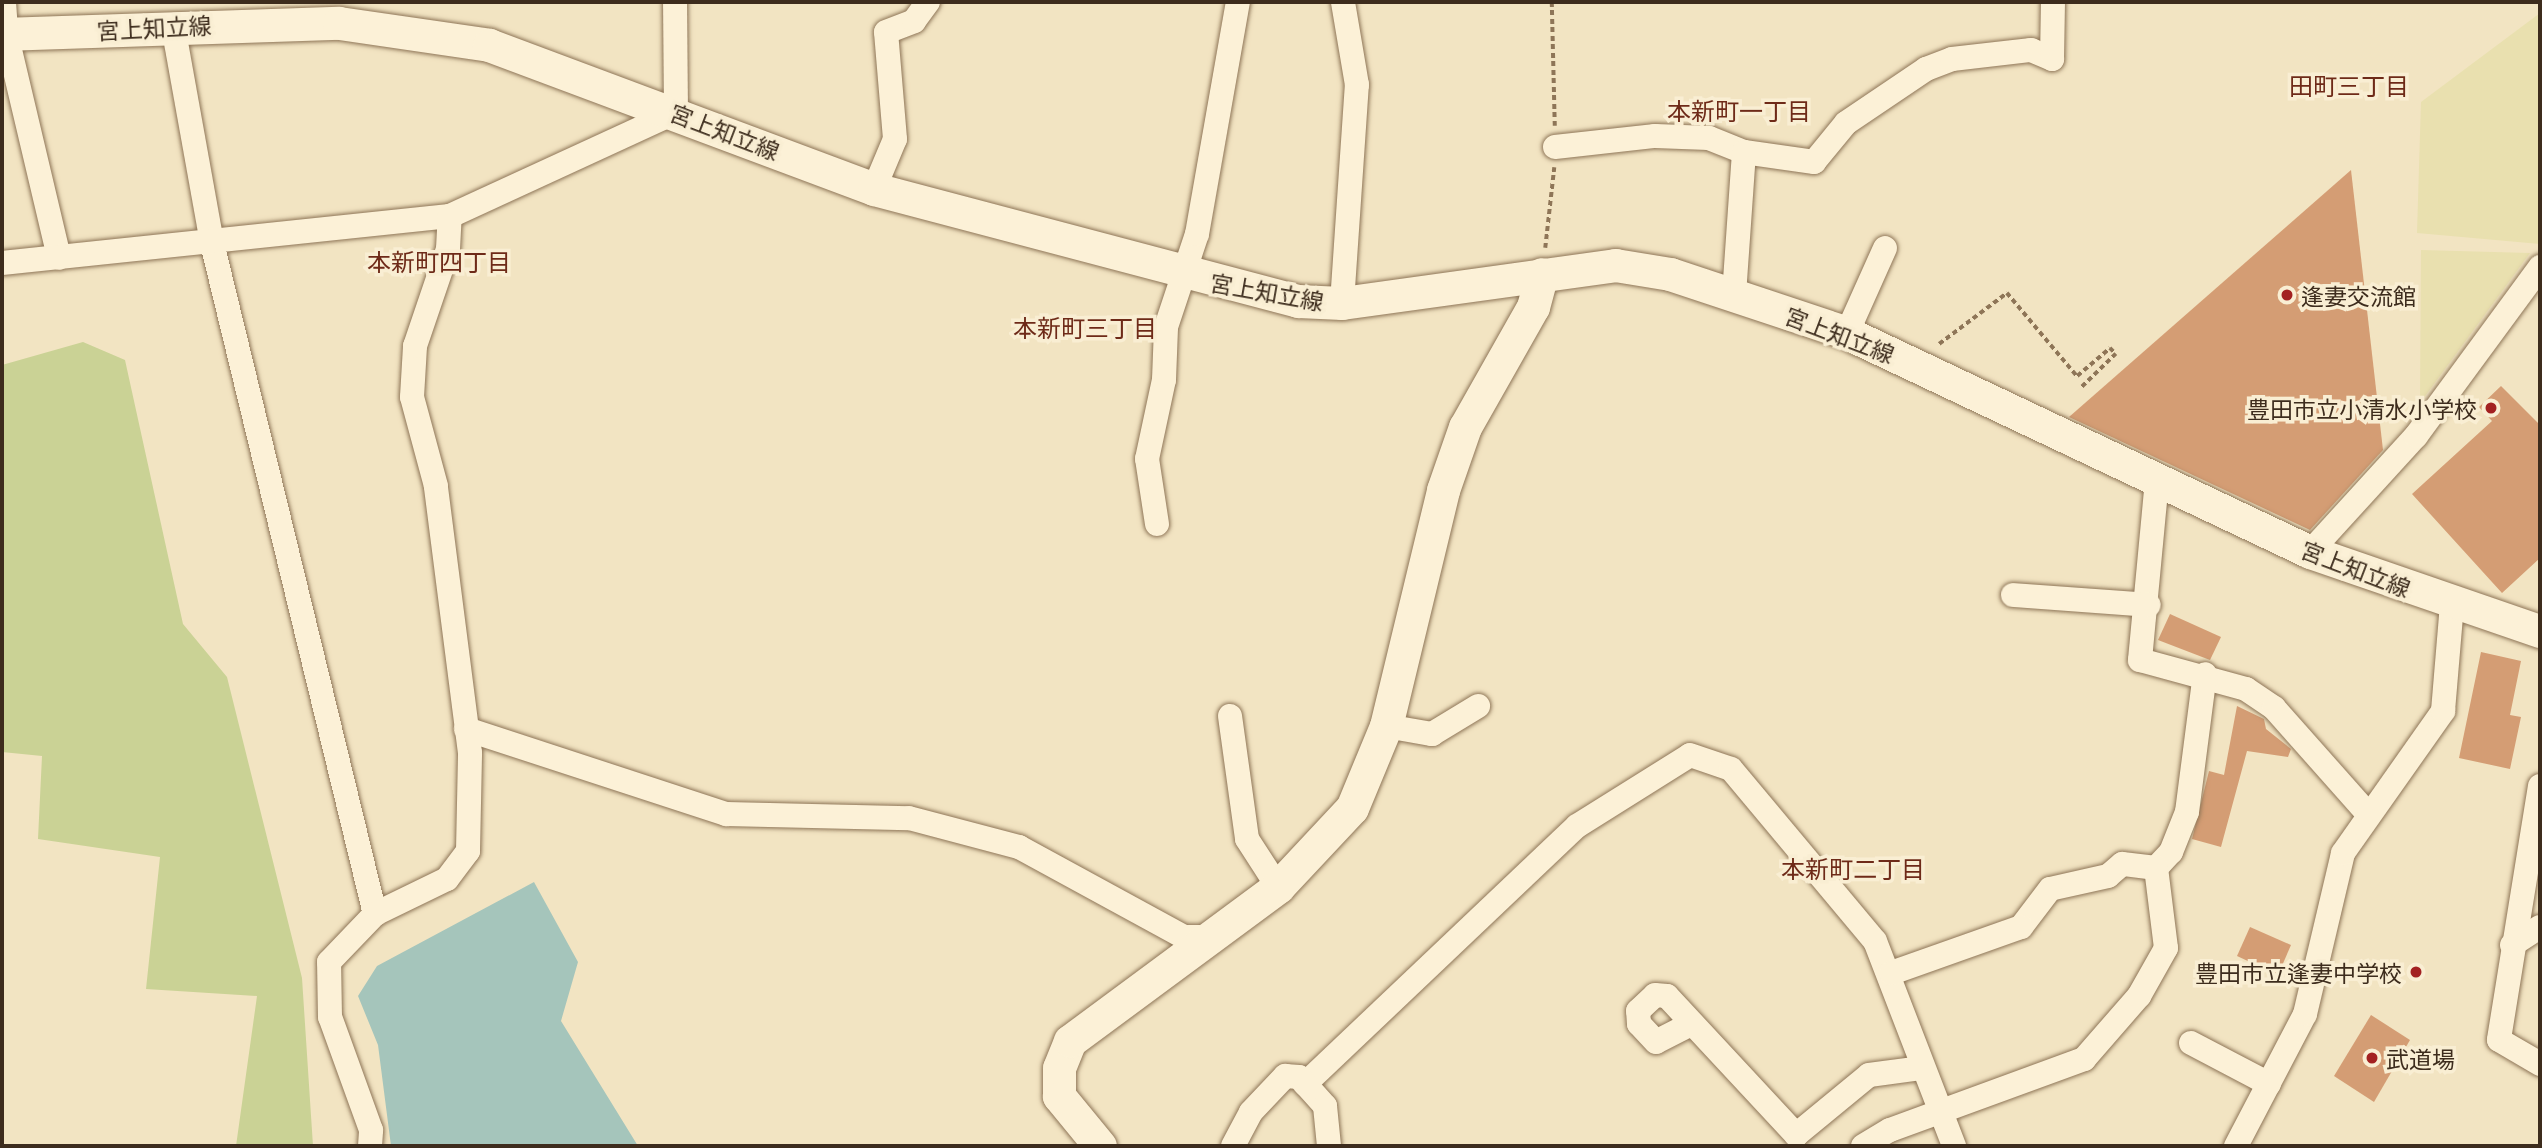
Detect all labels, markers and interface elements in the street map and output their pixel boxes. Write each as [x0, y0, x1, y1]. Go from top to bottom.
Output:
street label: 宮上知立線 [96, 10, 212, 44]
district label: 田町三丁目 [2289, 71, 2409, 99]
district label: 本新町一丁目 [1667, 96, 1811, 124]
street label: 宮上知立線 [666, 98, 784, 164]
district label: 本新町四丁目 [367, 247, 511, 275]
street label: 宮上知立線 [1208, 267, 1326, 315]
place label: 逢妻交流館 [2301, 281, 2416, 309]
marker: 逢妻交流館 [2279, 287, 2295, 303]
street label: 宮上知立線 [1781, 301, 1899, 367]
district label: 本新町三丁目 [1013, 313, 1157, 341]
place label: 豊田市立小清水小学校 [2247, 394, 2477, 422]
marker: 豊田市立小清水小学校 [2483, 400, 2499, 416]
street label: 宮上知立線 [2297, 535, 2415, 601]
district label: 本新町二丁目 [1781, 854, 1925, 882]
place label: 豊田市立逢妻中学校 [2195, 958, 2402, 986]
marker: 豊田市立逢妻中学校 [2408, 964, 2424, 980]
place label: 武道場 [2386, 1044, 2455, 1072]
marker: 武道場 [2364, 1050, 2380, 1066]

